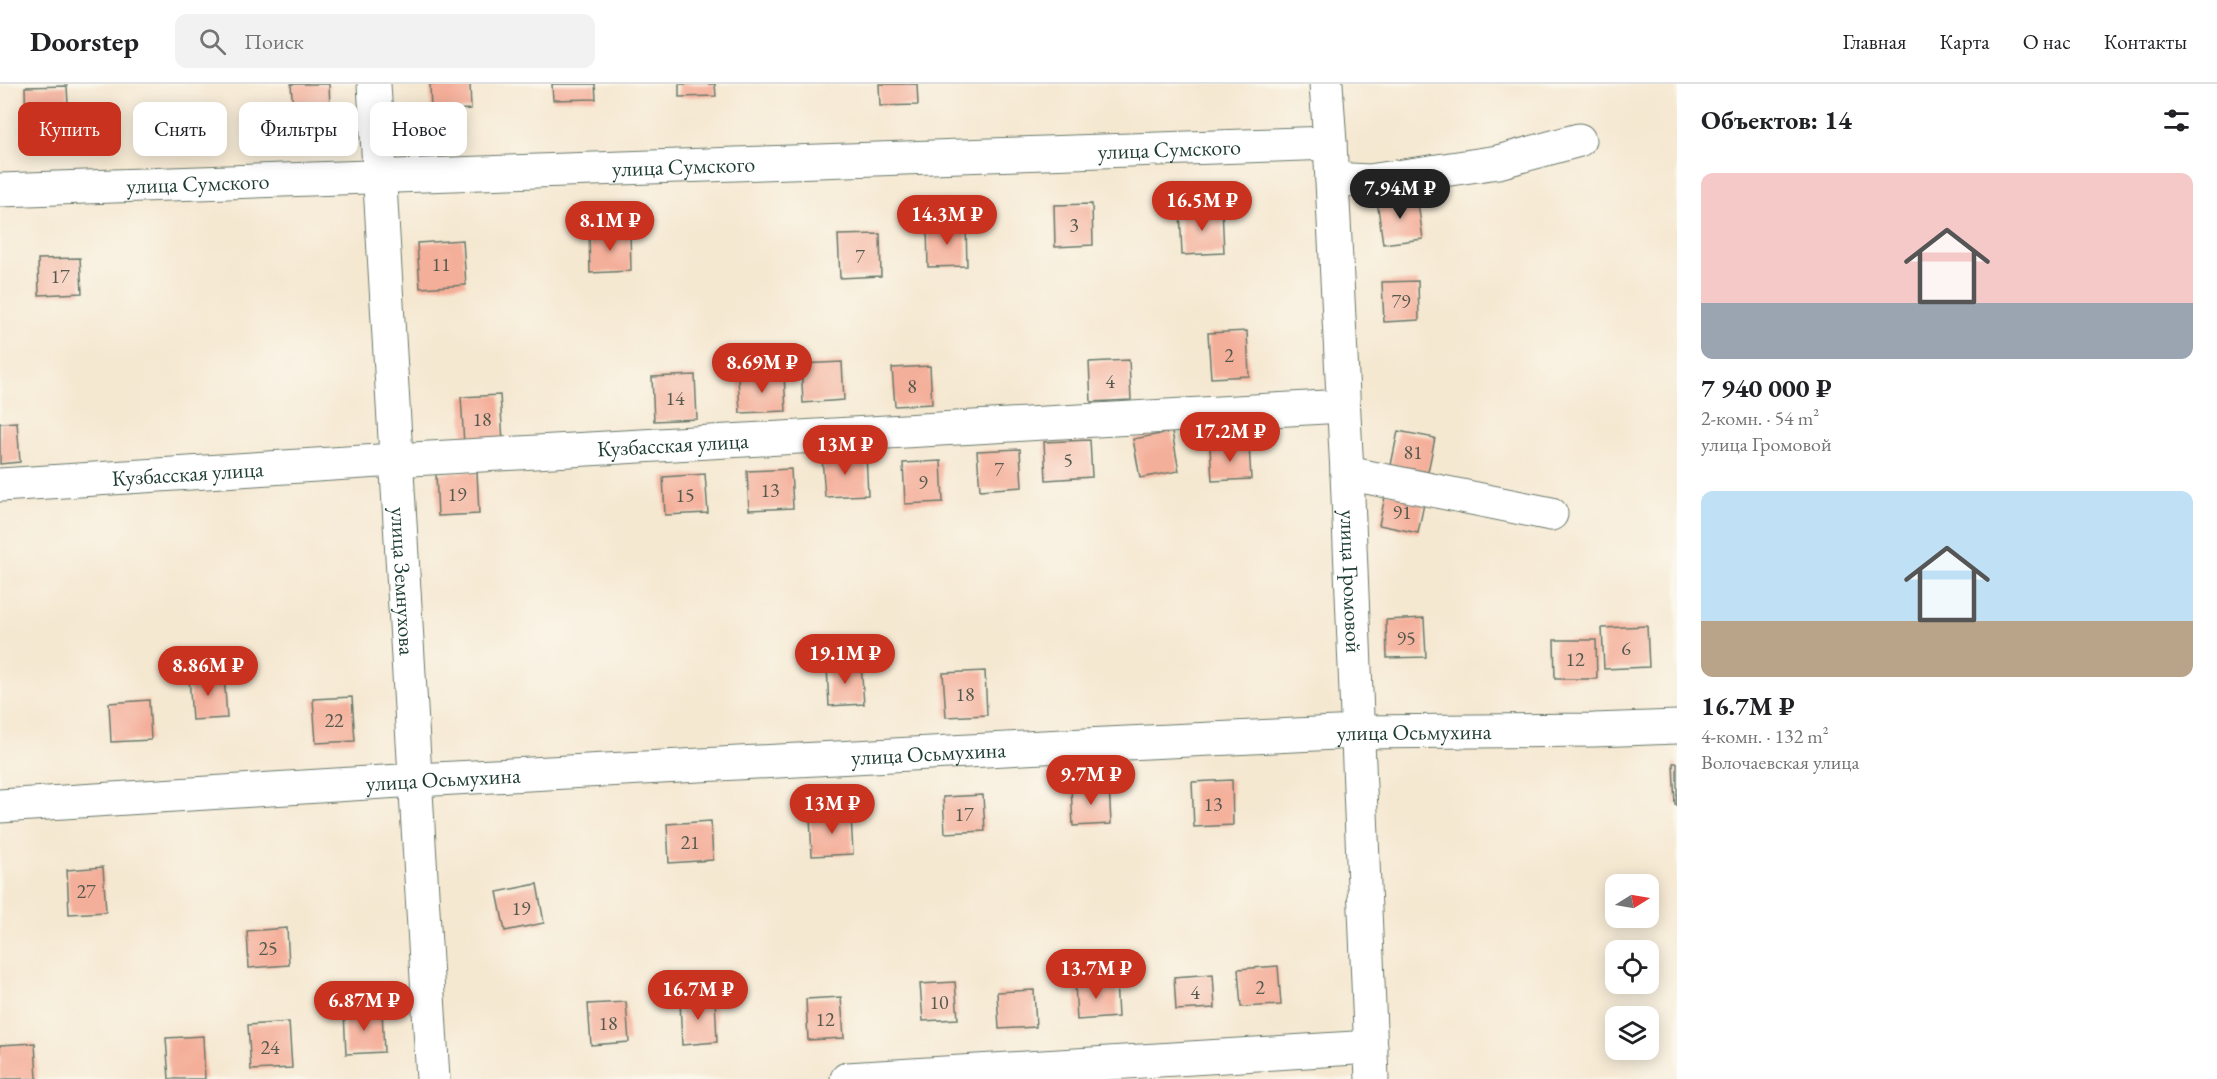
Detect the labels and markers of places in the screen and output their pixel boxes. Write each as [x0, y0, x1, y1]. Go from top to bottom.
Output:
pin: 7.94M ₽ [1345, 169, 1455, 220]
pin: 16.5M ₽ [1147, 181, 1257, 232]
pin: 14.3M ₽ [892, 195, 1002, 246]
pin: 8.1M ₽ [561, 201, 659, 252]
pin: 8.69M ₽ [707, 343, 817, 394]
pin: 17.2M ₽ [1175, 412, 1285, 463]
pin: 13M ₽ [803, 425, 887, 476]
pin: 19.1M ₽ [790, 634, 900, 685]
pin: 8.86M ₽ [153, 646, 263, 697]
pin: 9.7M ₽ [1042, 755, 1140, 806]
pin: 13M ₽ [790, 784, 874, 835]
pin: 13.7M ₽ [1041, 949, 1151, 1000]
pin: 16.7M ₽ [643, 970, 753, 1021]
pin: 6.87M ₽ [309, 981, 419, 1032]

